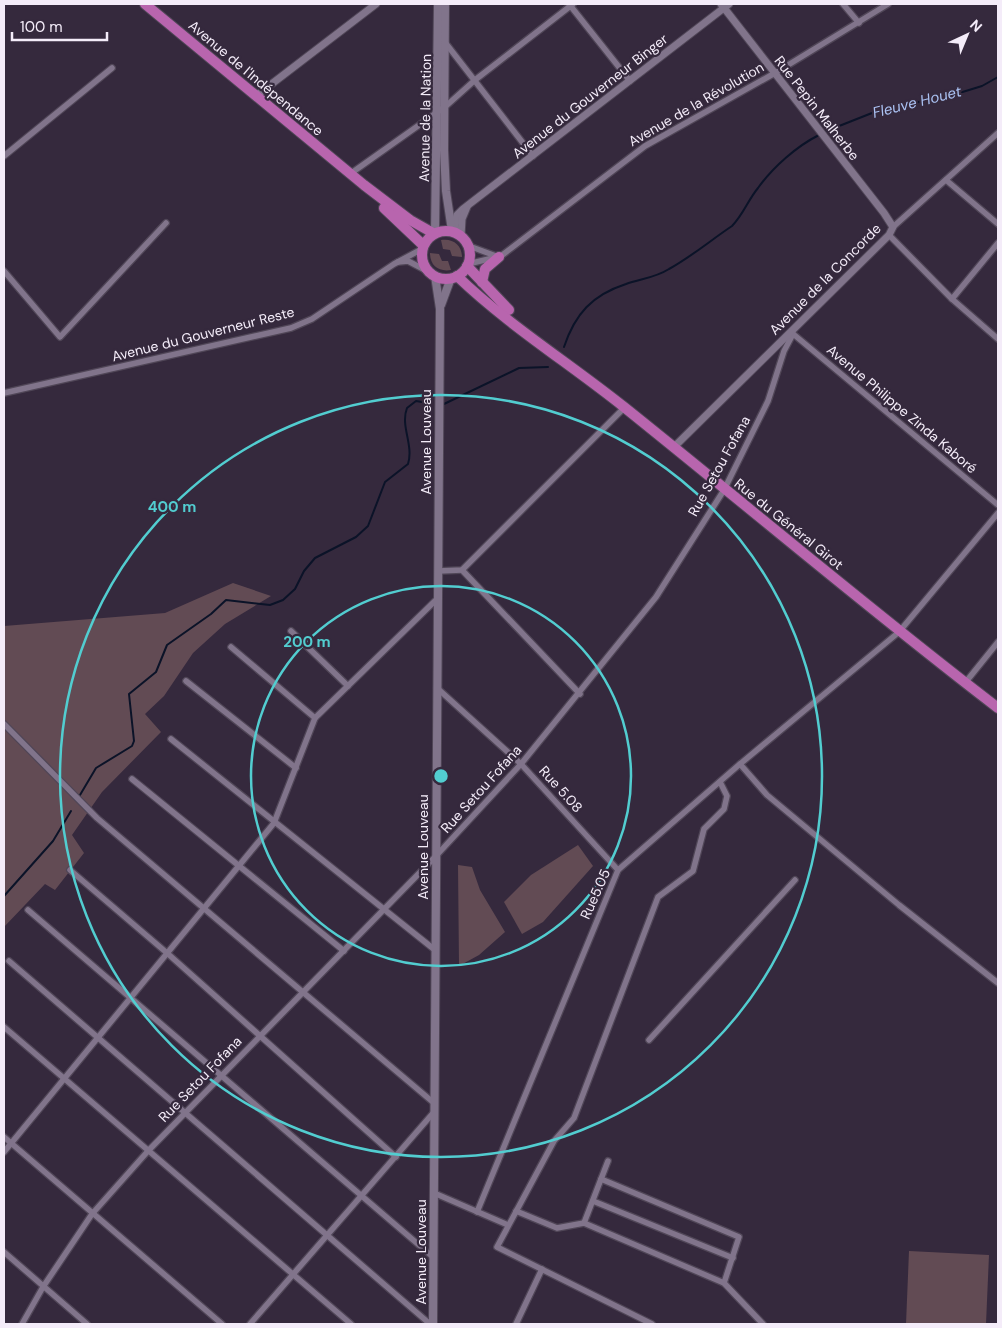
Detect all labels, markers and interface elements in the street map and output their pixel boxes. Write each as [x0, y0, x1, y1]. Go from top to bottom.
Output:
scale bar [12, 10, 108, 42]
north arrow [942, 10, 992, 60]
street label: Avenue de l'Indépendance [185, 16, 327, 140]
text: N [966, 16, 986, 36]
text: 100 m [20, 17, 63, 37]
street label: Avenue du Gouverneur Binger [509, 30, 671, 162]
street label: Rue Pepin Malherbe [771, 52, 864, 164]
street label: Avenue de la Nation [415, 54, 435, 182]
street label: Avenue de la Révolution [625, 58, 767, 150]
water label: Fleuve Houet [870, 81, 964, 123]
street label: Avenue de la Concorde [765, 219, 885, 339]
street label: Avenue du Gouverneur Reste [110, 303, 296, 365]
street label: Avenue Philippe Zinda Kaboré [823, 341, 981, 477]
street label: Avenue Louveau [417, 389, 435, 495]
street label: Rue Setou Fofana [684, 412, 754, 520]
street label: Rue du Général Girot [731, 474, 847, 574]
text: 400 m [148, 497, 196, 517]
text: 200 m [283, 632, 331, 652]
street label: Rue Setou Fofana [437, 741, 525, 837]
street label: Rue 5.08 [535, 762, 587, 816]
centre of rings [432, 767, 450, 785]
street label: Avenue Louveau [414, 794, 432, 900]
street label: Rue5.05 [576, 866, 614, 922]
street label: Rue Setou Fofana [154, 1032, 246, 1126]
street label: Avenue Louveau [412, 1199, 430, 1305]

